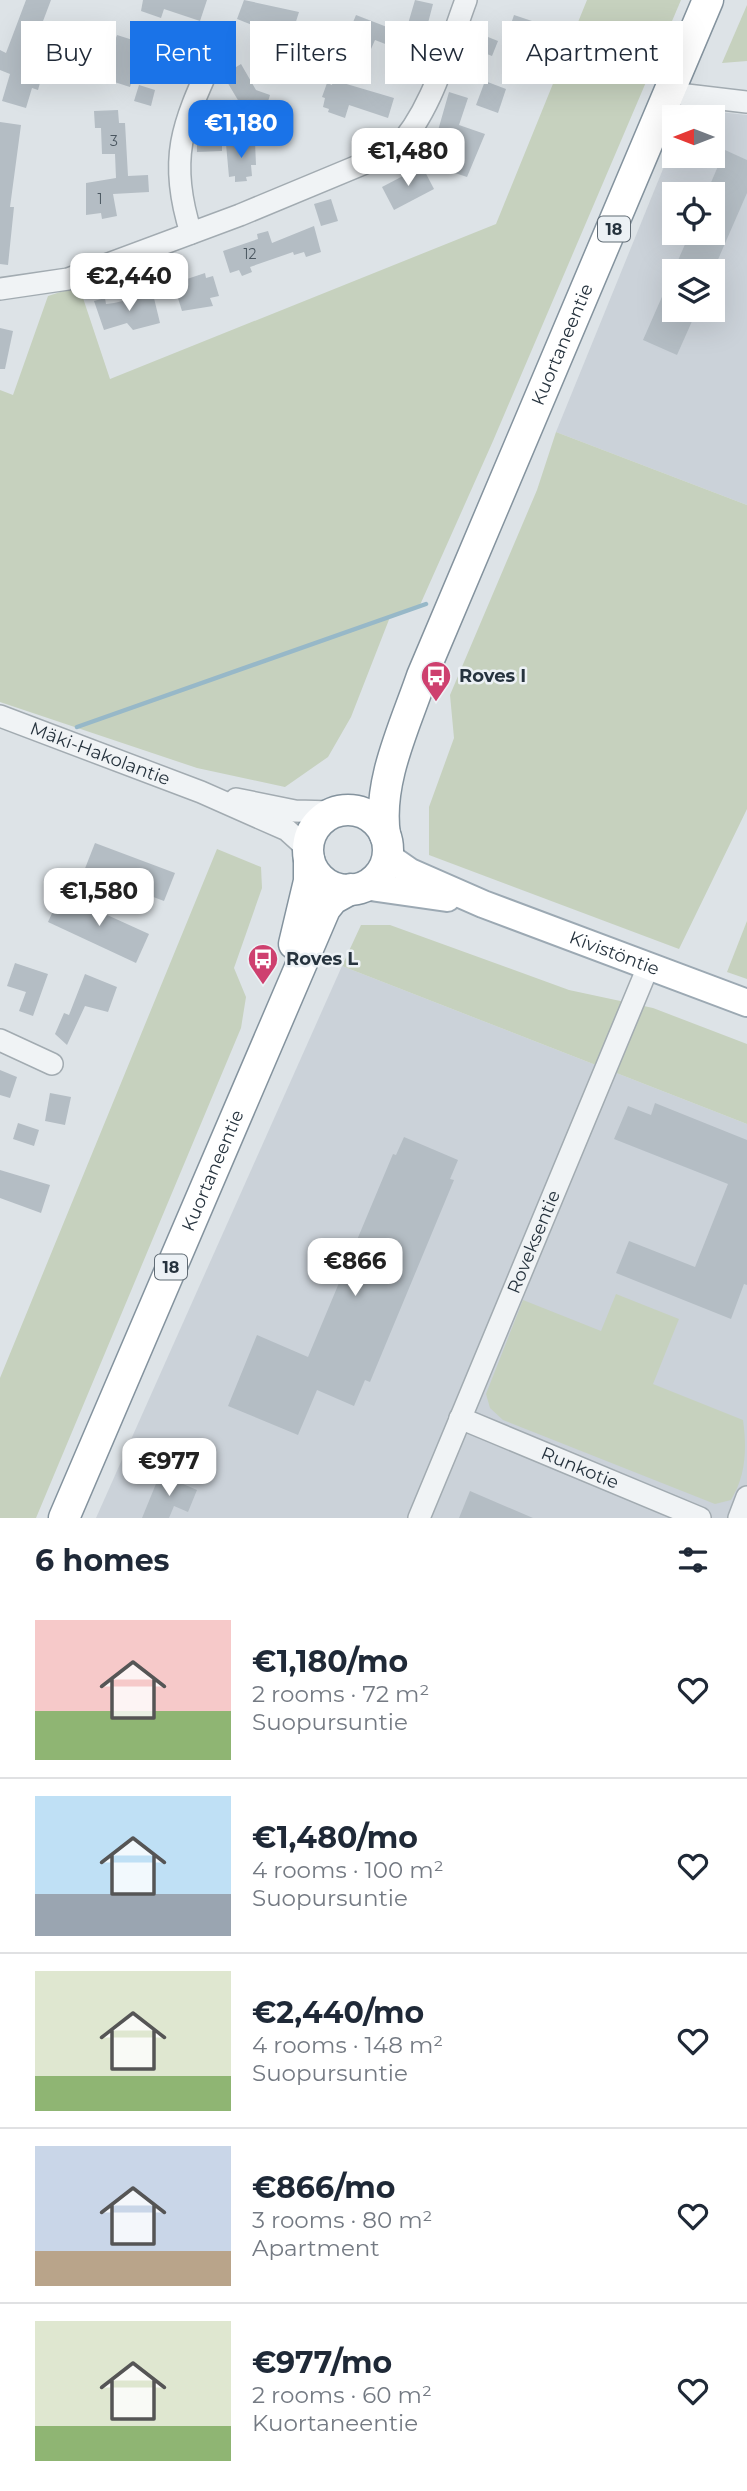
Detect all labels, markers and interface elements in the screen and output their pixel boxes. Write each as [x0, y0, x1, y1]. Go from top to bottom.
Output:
chip: Buy [21, 21, 116, 84]
chip: Rent [130, 21, 236, 84]
chip: Filters [250, 21, 371, 84]
chip: New [385, 21, 488, 84]
chip: Apartment [502, 21, 683, 84]
pin: €1,180 [184, 100, 298, 160]
north arrow [662, 105, 724, 168]
map controls [662, 105, 725, 322]
text: €1,180 [204, 109, 278, 137]
pin: €1,480 [351, 128, 465, 188]
house number: 3 [110, 132, 118, 150]
text: €1,480 [368, 137, 448, 165]
button: locate [662, 182, 725, 245]
house number: 1 [97, 190, 103, 208]
road number: 18 [598, 216, 630, 242]
house number: 12 [243, 245, 257, 263]
pin: €2,440 [72, 254, 186, 313]
button: layers [662, 259, 725, 322]
text: €2,440 [86, 262, 172, 290]
street label: Kuortaneentie [527, 280, 598, 409]
bus stop icon: Roves I [419, 659, 453, 703]
place label: Roves I [459, 665, 526, 687]
street label: Mäki-Hakolantie [27, 717, 173, 790]
pin: €1,580 [42, 869, 156, 928]
text: €1,580 [60, 877, 138, 905]
street label: Kivistöntie [566, 926, 663, 980]
bus stop icon: Roves L [246, 942, 280, 986]
place label: Roves L [286, 948, 358, 970]
street label: Kuortaneentie [177, 1106, 249, 1235]
street label: Roveksentie [503, 1187, 565, 1297]
pin: €866 [314, 1238, 396, 1298]
text: €866 [324, 1247, 386, 1275]
road number: 18 [155, 1254, 187, 1280]
pin: €977 [128, 1438, 210, 1498]
street label: Runkotie [538, 1442, 622, 1494]
text: €977 [138, 1447, 200, 1475]
icon: filters [674, 1541, 712, 1579]
text: 6 homes [35, 1542, 170, 1579]
text: €1,180/mo [252, 1643, 408, 1680]
icon: home [91, 1648, 175, 1732]
icon: heart [674, 1671, 712, 1709]
text: 2 rooms · 72 m² [252, 1680, 429, 1708]
text: Suopursuntie [252, 1708, 408, 1736]
text: €1,480/mo [252, 1819, 418, 1856]
icon: home [91, 1824, 175, 1908]
icon: heart [674, 1847, 712, 1885]
text: 4 rooms · 100 m² [252, 1856, 444, 1884]
text: Suopursuntie [252, 1884, 408, 1912]
text: €2,440/mo [252, 1994, 424, 2031]
icon: home [91, 1999, 175, 2083]
icon: heart [674, 2022, 712, 2060]
text: 4 rooms · 148 m² [252, 2031, 443, 2059]
text: Suopursuntie [252, 2059, 408, 2087]
text: €866/mo [252, 2169, 395, 2206]
icon: home [91, 2174, 175, 2258]
icon: heart [674, 2197, 712, 2235]
text: 3 rooms · 80 m² [252, 2206, 432, 2234]
text: Apartment [252, 2234, 380, 2262]
text: €977/mo [252, 2344, 392, 2381]
icon: home [91, 2349, 175, 2433]
icon: heart [674, 2372, 712, 2410]
text: 2 rooms · 60 m² [252, 2381, 432, 2409]
text: Kuortaneentie [252, 2409, 418, 2437]

